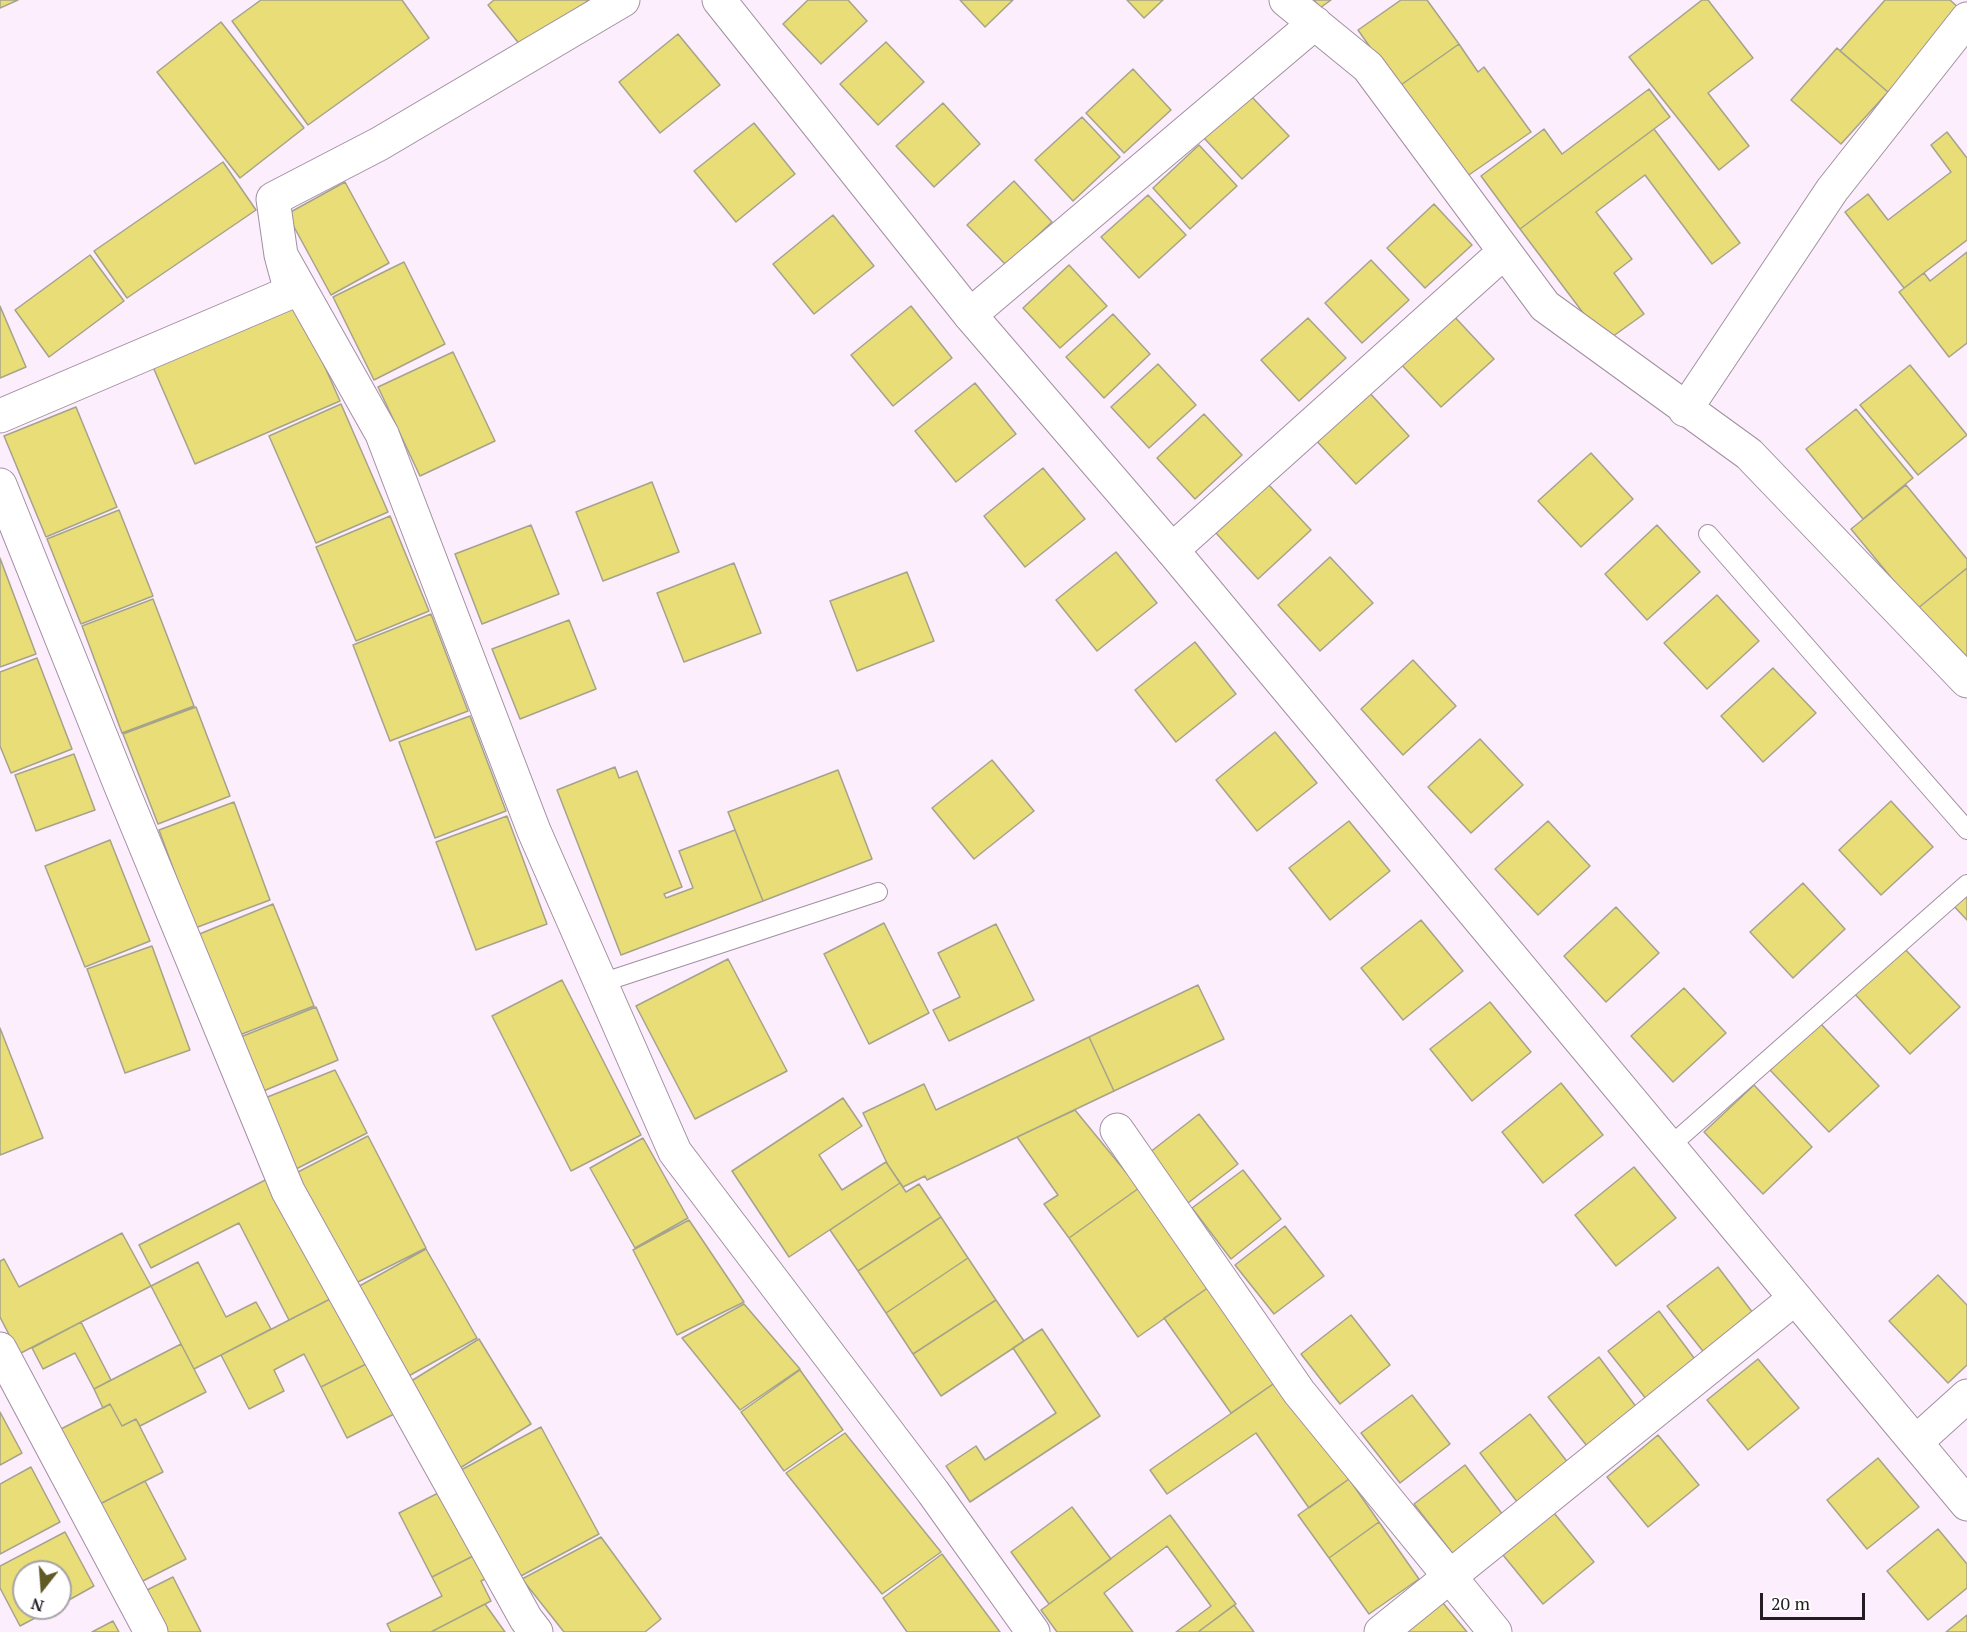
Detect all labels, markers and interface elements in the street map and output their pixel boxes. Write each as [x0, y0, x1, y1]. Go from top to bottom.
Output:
north arrow [12, 1560, 72, 1620]
scale bar [1763, 1581, 1868, 1619]
text: 20 m [1771, 1591, 1810, 1615]
text: N [28, 1593, 46, 1618]

